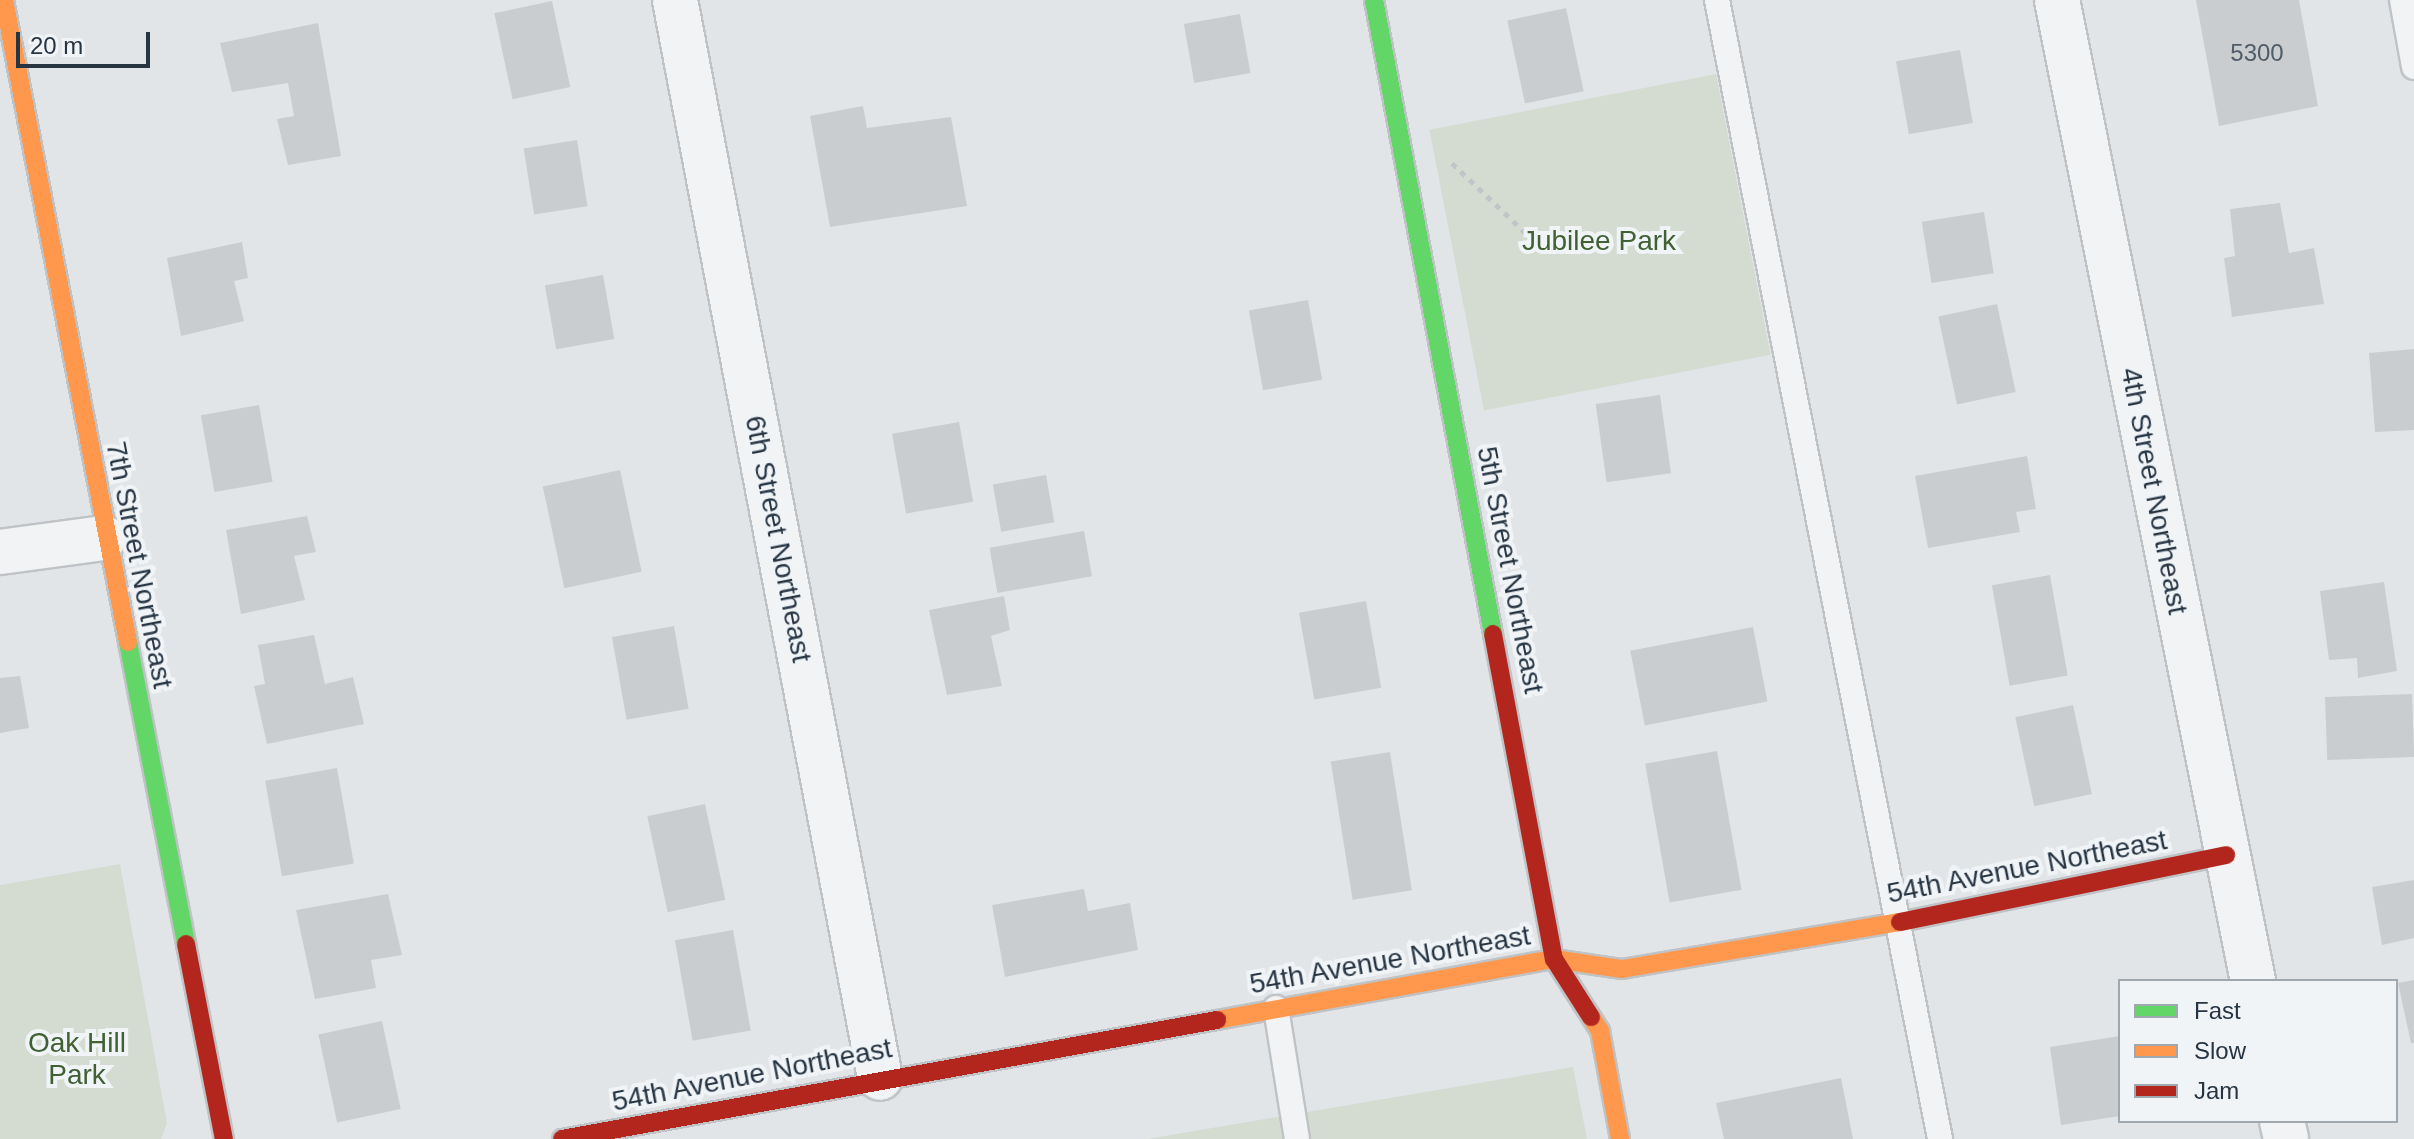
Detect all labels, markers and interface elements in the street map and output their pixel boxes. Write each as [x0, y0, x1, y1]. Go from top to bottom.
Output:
scale bar [20, 16, 154, 66]
text: 20 m [30, 32, 83, 59]
house number: 5300 [2230, 39, 2284, 67]
park label: Jubilee Park [1522, 224, 1676, 258]
street label: 4th Street Northeast [2114, 365, 2194, 617]
street label: 6th Street Northeast [738, 413, 818, 665]
street label: 7th Street Northeast [99, 439, 179, 691]
street label: 5th Street Northeast [1470, 444, 1550, 696]
street label: 54th Avenue Northeast [1883, 823, 2171, 911]
street label: 54th Avenue Northeast [1246, 919, 1534, 1001]
legend [2118, 979, 2398, 1123]
text: Fast [2194, 997, 2241, 1024]
park label: Oak Hill Park [28, 1026, 126, 1092]
street label: 54th Avenue Northeast [608, 1031, 896, 1119]
text: Slow [2194, 1037, 2246, 1064]
text: Jam [2194, 1077, 2239, 1104]

